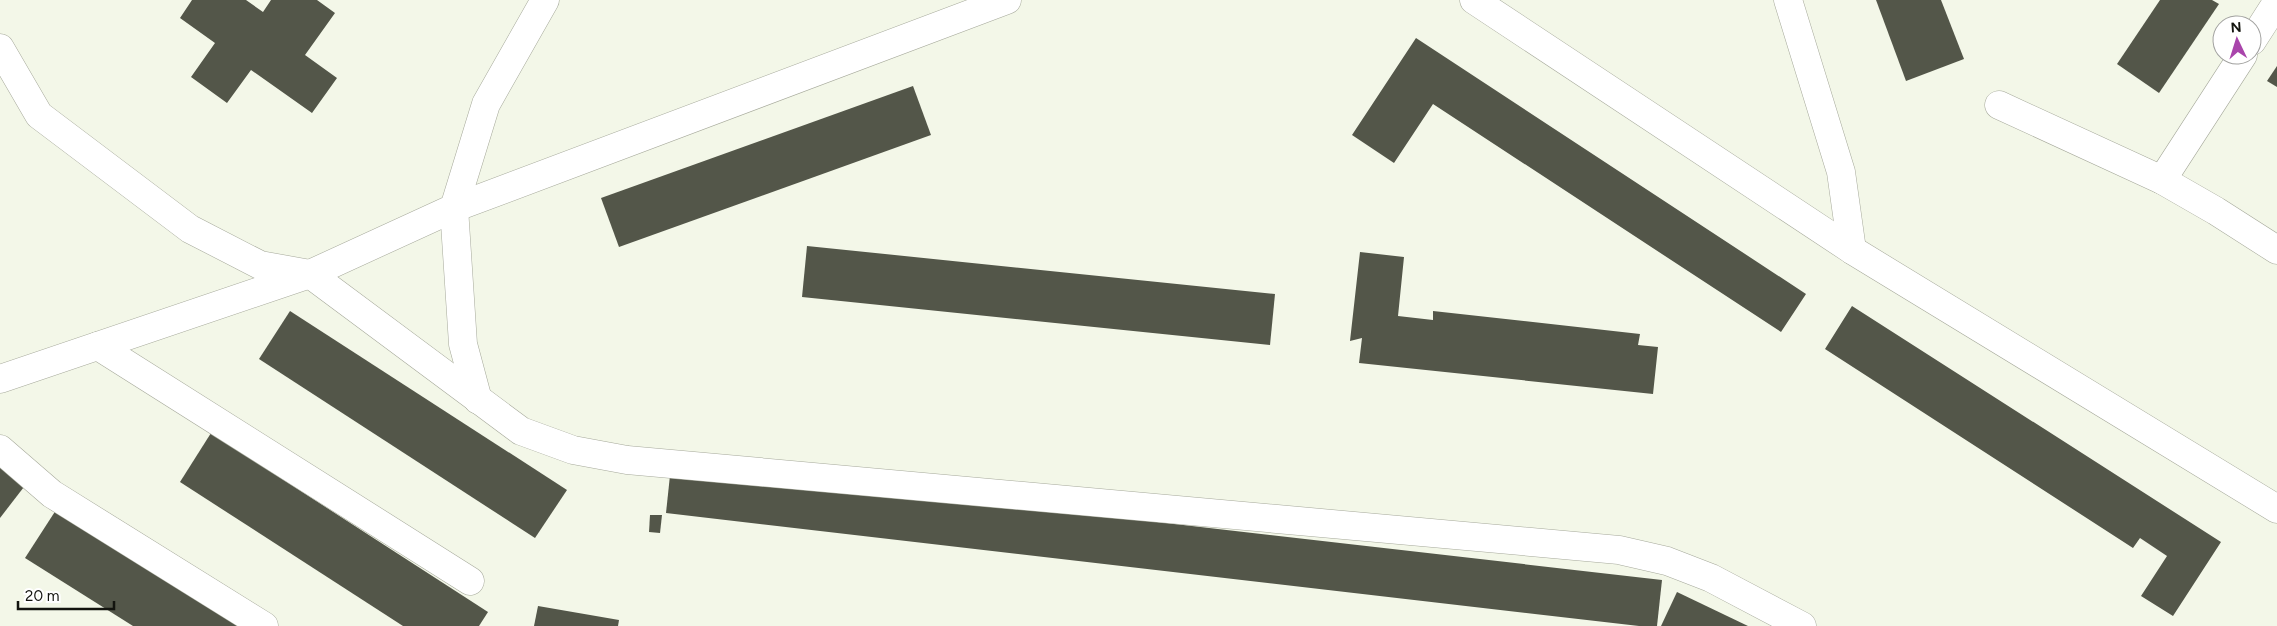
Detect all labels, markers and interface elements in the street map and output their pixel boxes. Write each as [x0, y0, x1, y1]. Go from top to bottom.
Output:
north arrow [2212, 15, 2262, 65]
text: N [2230, 19, 2242, 36]
scale bar [18, 578, 114, 610]
text: 20 m [25, 587, 59, 605]

